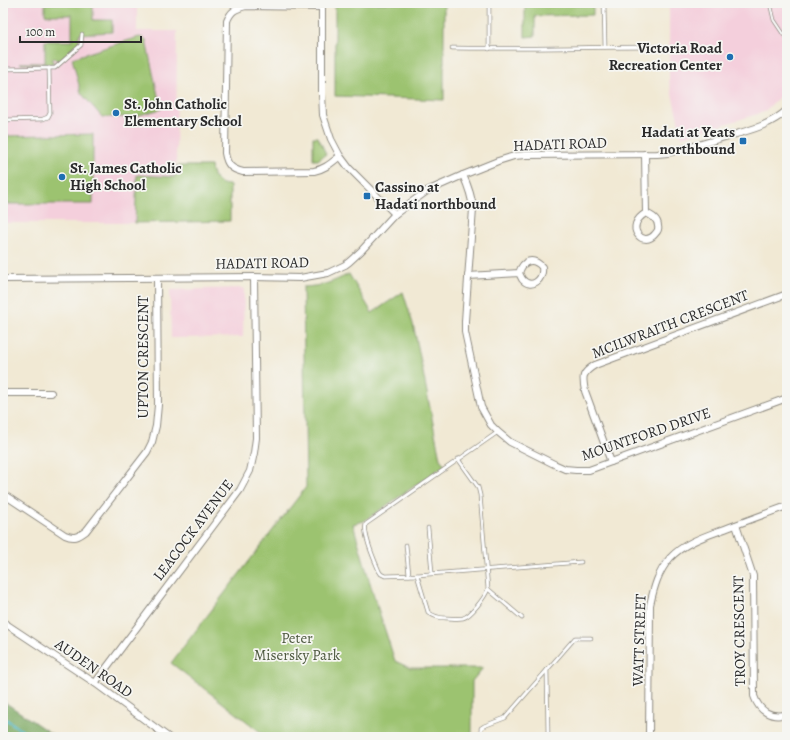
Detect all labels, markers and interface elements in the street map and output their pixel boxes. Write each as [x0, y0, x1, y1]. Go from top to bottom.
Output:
scale bar [20, 18, 141, 44]
text: 100 m [26, 24, 55, 40]
place label: Victoria Road Recreation Center [609, 38, 723, 75]
marker: Victoria Road Recreation Center [725, 52, 735, 62]
place label: St. John Catholic Elementary School [124, 94, 242, 131]
marker: St. John Catholic Elementary School [111, 108, 121, 118]
place label: Hadati at Yeats northbound [641, 122, 736, 159]
street label: HADATI ROAD [513, 132, 607, 156]
marker: Hadati at Yeats northbound [738, 136, 748, 146]
place label: St. James Catholic High School [70, 158, 182, 195]
marker: St. James Catholic High School [57, 172, 67, 182]
place label: Cassino at Hadati northbound [375, 177, 497, 214]
marker: Cassino at Hadati northbound [362, 191, 372, 201]
street label: HADATI ROAD [215, 252, 309, 274]
street label: MCILWRAITH CRESCENT [589, 285, 752, 363]
street label: UPTON CRESCENT [133, 295, 153, 418]
street label: MOUNTFORD DRIVE [579, 402, 713, 466]
street label: LEACOCK AVENUE [148, 475, 238, 585]
street label: TROY CRESCENT [728, 575, 750, 686]
street label: WATT STREET [627, 593, 651, 688]
park label: Peter Misersky Park [254, 628, 341, 665]
street label: AUDEN ROAD [50, 633, 137, 702]

